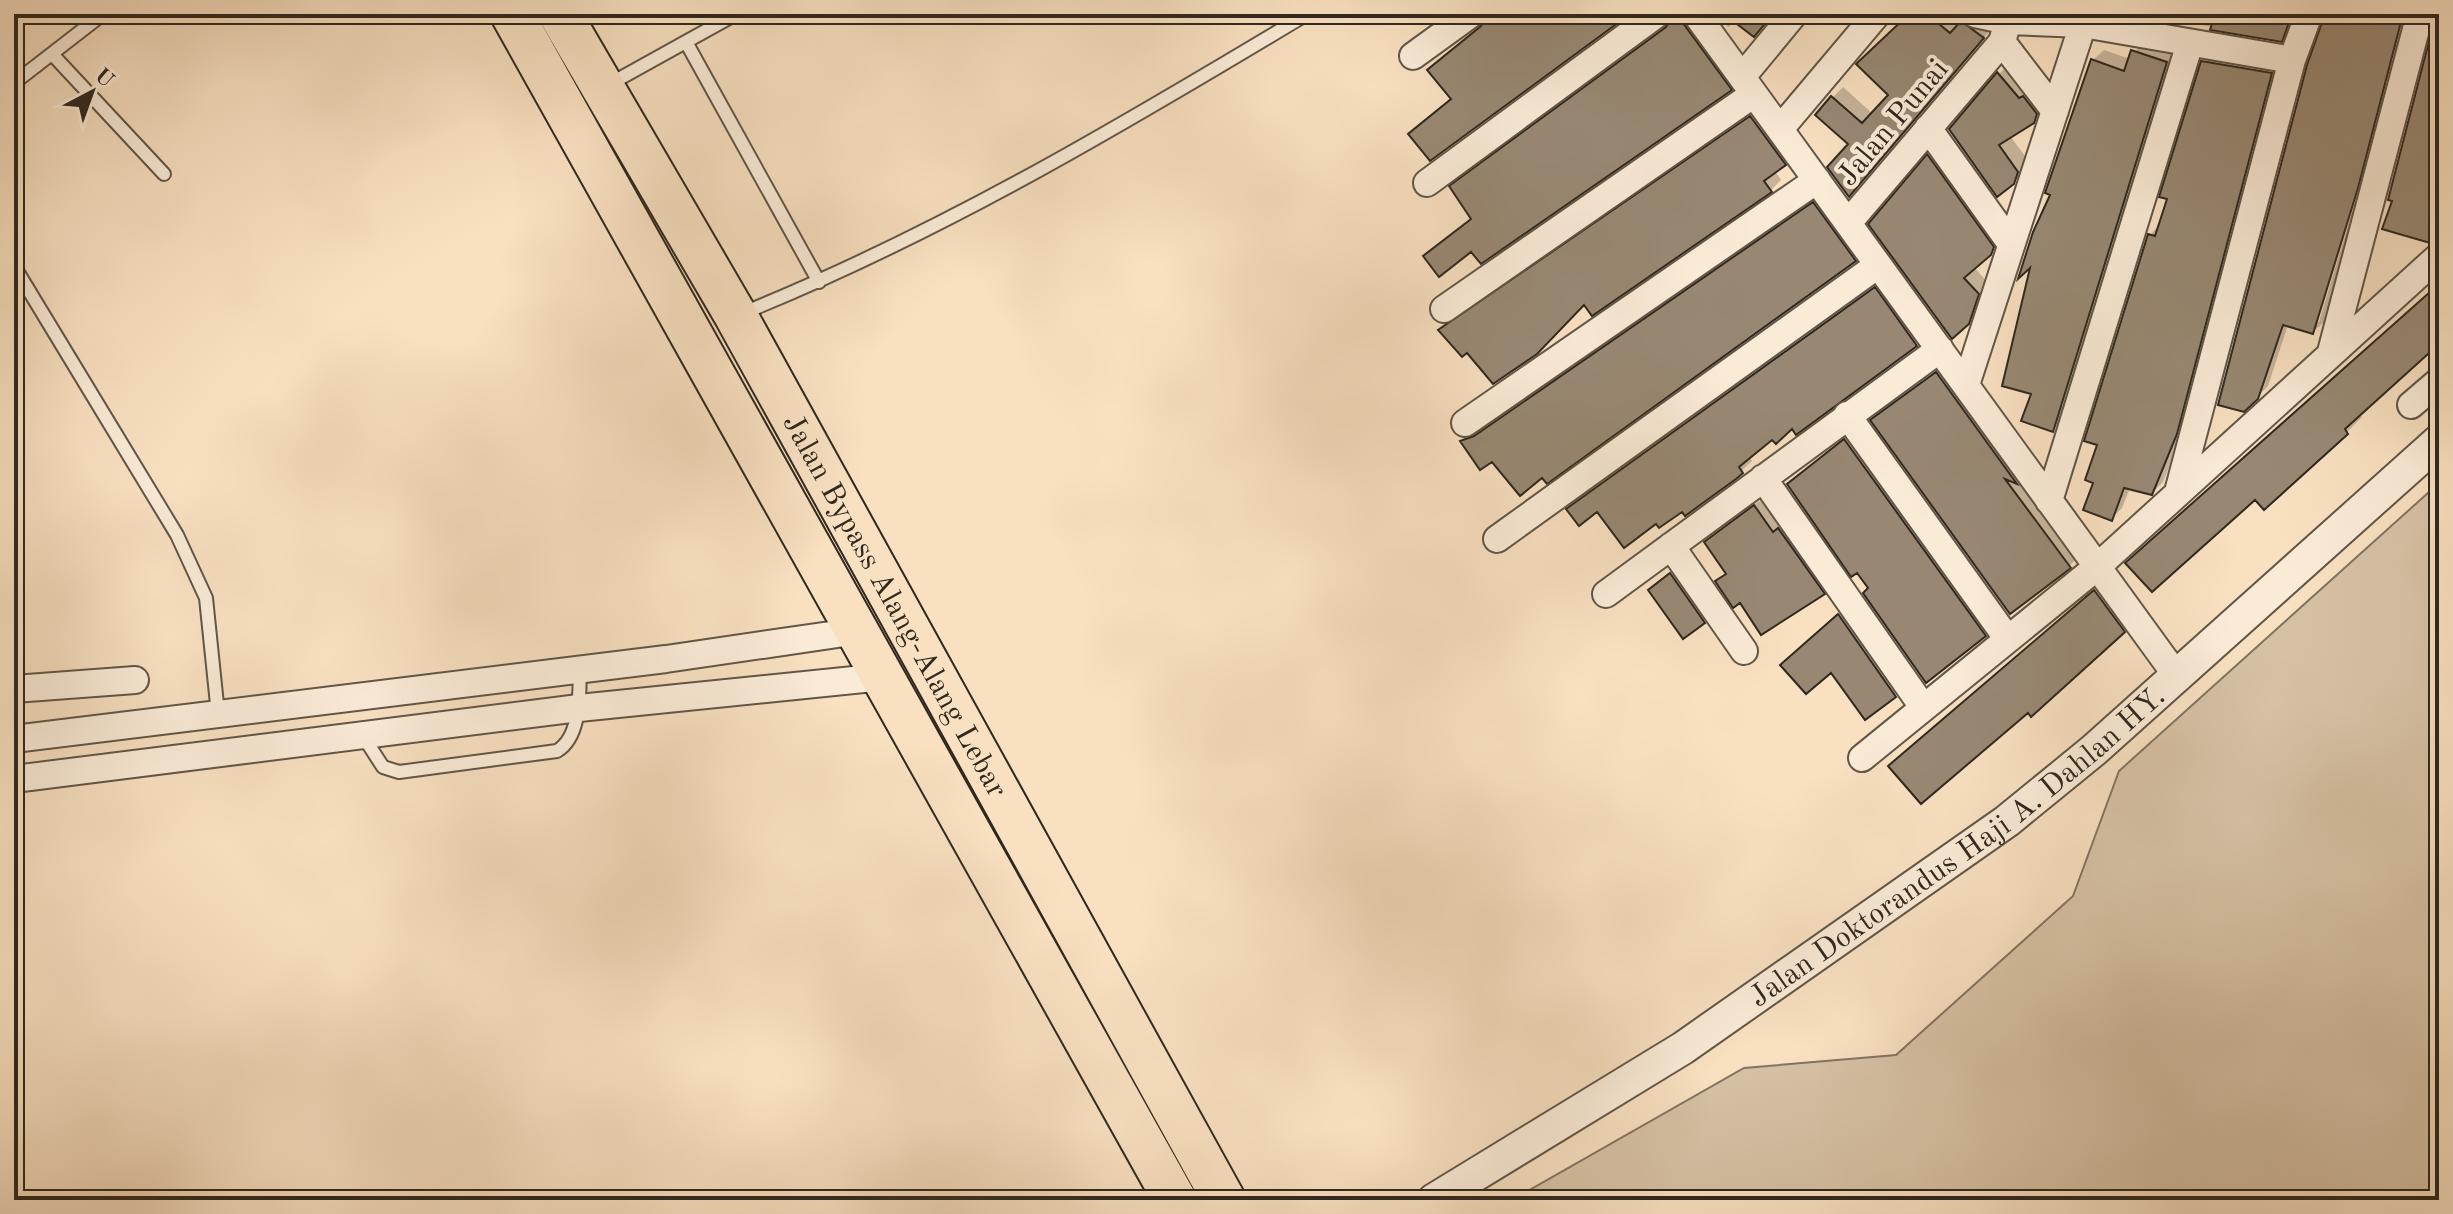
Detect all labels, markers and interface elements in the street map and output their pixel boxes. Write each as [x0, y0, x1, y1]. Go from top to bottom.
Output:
north arrow [52, 52, 132, 132]
street label: Jalan Punai [1833, 55, 1955, 192]
text: U [90, 64, 118, 92]
street label: Jalan Bypass Alang-Alang Lebar [776, 410, 1012, 803]
street label: Jalan Doktorandus Haji A. Dahlan HY. [1745, 681, 2171, 1014]

